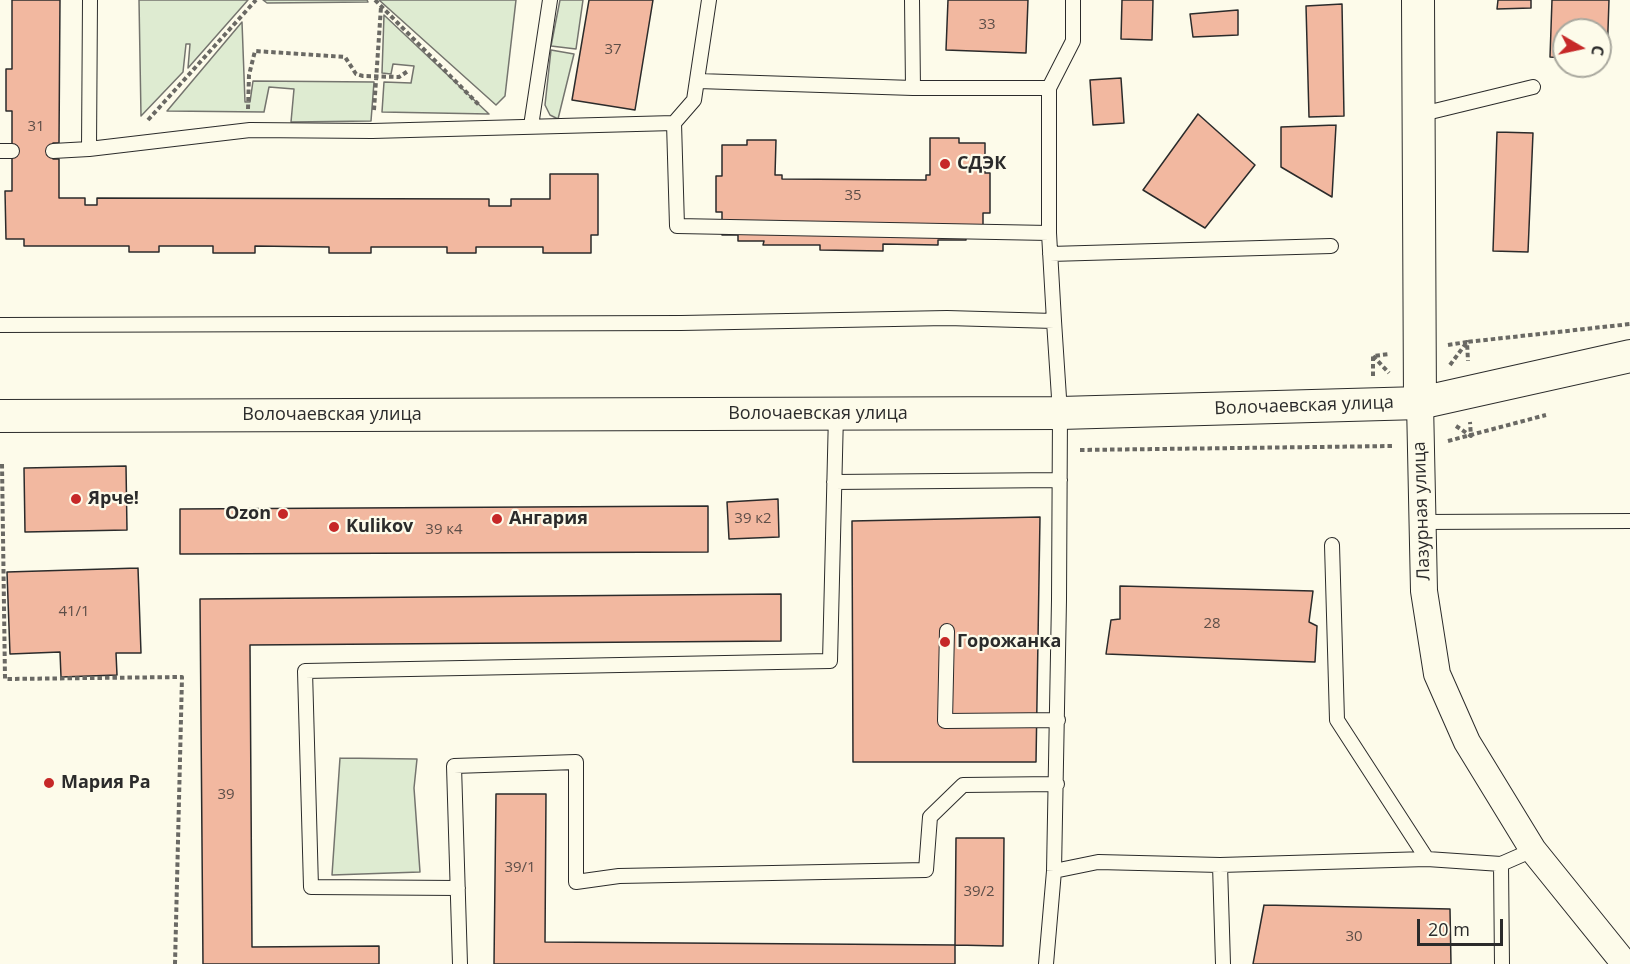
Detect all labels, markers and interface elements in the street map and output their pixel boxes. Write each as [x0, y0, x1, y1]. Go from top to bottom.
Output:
house number: 33 [978, 16, 996, 34]
north arrow [1552, 18, 1612, 78]
house number: 37 [604, 41, 622, 59]
text: С [1586, 44, 1609, 57]
house number: 31 [27, 118, 45, 136]
place label: СДЭК [957, 153, 1006, 175]
marker: СДЭК [938, 157, 952, 171]
house number: 35 [844, 187, 862, 205]
street label: Волочаевская улица [1214, 392, 1394, 420]
street label: Волочаевская улица [728, 403, 908, 425]
street label: Волочаевская улица [242, 404, 422, 426]
street label: Лазурная улица [1409, 441, 1435, 581]
place label: Ярче! [88, 488, 139, 510]
marker: Ярче! [69, 492, 83, 506]
place label: Ozon [225, 503, 271, 525]
marker: Ozon [276, 507, 290, 521]
place label: Ангария [509, 508, 588, 530]
house number: 39 к2 [734, 510, 772, 528]
marker: Ангария [490, 512, 504, 526]
place label: Kulikov [346, 516, 413, 538]
marker: Kulikov [327, 520, 341, 534]
house number: 39 к4 [425, 521, 463, 539]
house number: 41/1 [58, 603, 90, 621]
house number: 28 [1203, 615, 1221, 633]
place label: Горожанка [957, 631, 1061, 653]
marker: Горожанка [938, 635, 952, 649]
place label: Мария Ра [61, 772, 151, 794]
marker: Мария Ра [42, 776, 56, 790]
house number: 39 [217, 786, 235, 804]
house number: 39/1 [504, 859, 536, 877]
house number: 39/2 [963, 883, 995, 901]
scale bar [1420, 907, 1506, 945]
text: 20 m [1428, 917, 1470, 941]
house number: 30 [1345, 928, 1363, 946]

